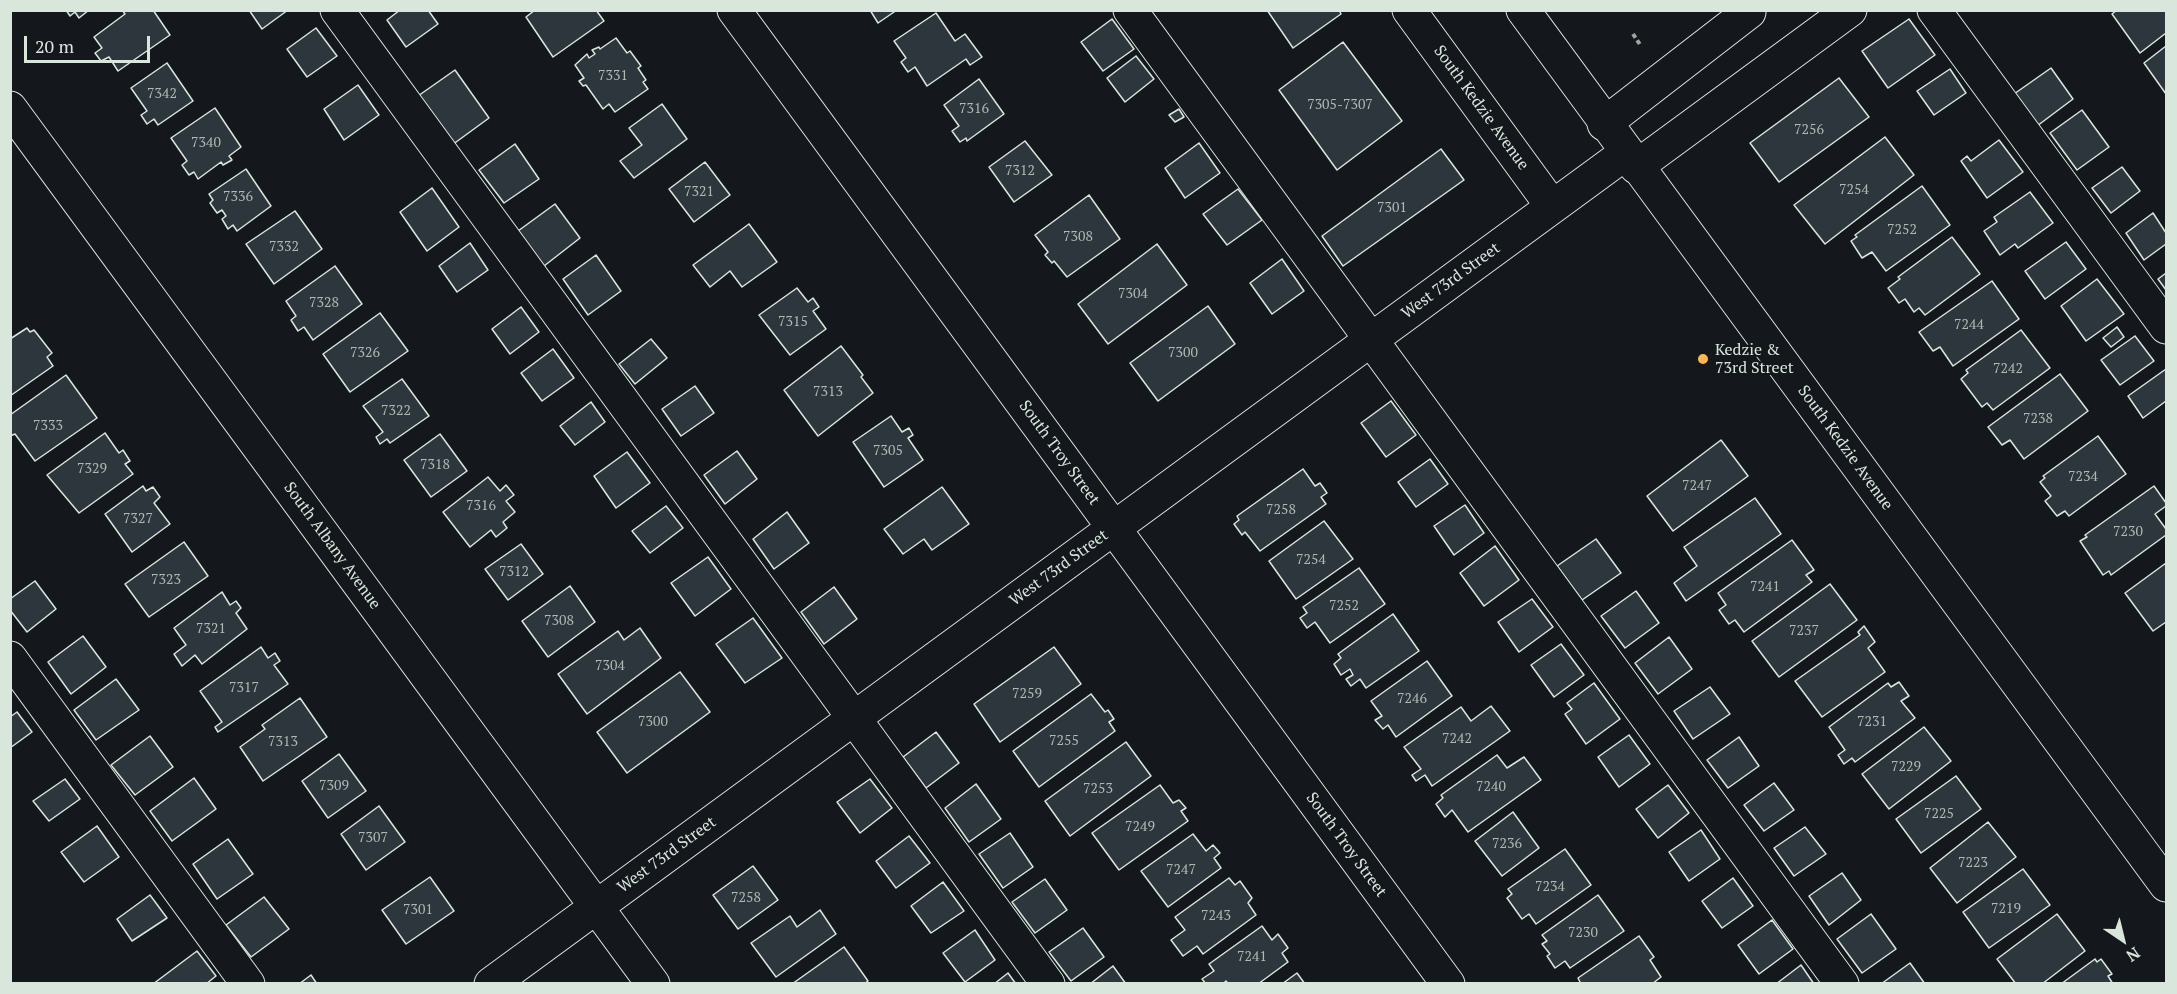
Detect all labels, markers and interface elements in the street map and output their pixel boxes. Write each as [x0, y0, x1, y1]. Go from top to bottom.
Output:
scale bar [27, 24, 153, 62]
text: 20 m [35, 34, 74, 58]
street label: South Kedzie Avenue [1429, 42, 1533, 174]
house number: 7331 [598, 68, 628, 84]
house number: 7342 [147, 86, 177, 102]
house number: 7305-7307 [1307, 97, 1373, 113]
house number: 7316 [959, 101, 989, 117]
house number: 7256 [1794, 122, 1824, 138]
house number: 7340 [191, 135, 221, 151]
house number: 7312 [1005, 163, 1035, 179]
house number: 7254 [1839, 182, 1869, 198]
house number: 7321 [684, 184, 714, 200]
house number: 7336 [223, 189, 253, 205]
house number: 7301 [1377, 200, 1407, 216]
house number: 7252 [1887, 222, 1917, 238]
house number: 7308 [1063, 229, 1093, 245]
house number: 7332 [269, 239, 299, 255]
street label: West 73rd Street [1398, 239, 1504, 323]
house number: 7304 [1118, 286, 1148, 302]
house number: 7328 [309, 295, 339, 311]
house number: 7315 [778, 314, 808, 330]
house number: 7244 [1954, 317, 1984, 333]
place label: Kedzie & 73rd Street [1715, 340, 1794, 378]
house number: 7326 [350, 345, 380, 361]
house number: 7300 [1168, 345, 1198, 361]
marker: Kedzie & 73rd Street [1696, 352, 1710, 366]
house number: 7242 [1993, 361, 2023, 377]
street label: South Kedzie Avenue [1793, 382, 1897, 514]
house number: 7313 [813, 384, 843, 400]
street label: South Troy Street [1015, 397, 1103, 509]
house number: 7322 [381, 403, 411, 419]
house number: 7238 [2023, 411, 2053, 427]
house number: 7333 [33, 418, 63, 434]
house number: 7305 [873, 443, 903, 459]
house number: 7318 [420, 457, 450, 473]
house number: 7329 [77, 461, 107, 477]
house number: 7234 [2068, 469, 2098, 485]
house number: 7247 [1682, 478, 1712, 494]
street label: South Albany Avenue [279, 479, 385, 613]
house number: 7316 [466, 498, 496, 514]
house number: 7258 [1266, 502, 1296, 518]
house number: 7327 [123, 511, 153, 527]
house number: 7230 [2113, 524, 2143, 540]
street label: West 73rd Street [1006, 526, 1112, 610]
house number: 7254 [1296, 552, 1326, 568]
house number: 7312 [499, 564, 529, 580]
house number: 7323 [151, 572, 181, 588]
house number: 7241 [1750, 579, 1780, 595]
house number: 7252 [1329, 598, 1359, 614]
house number: 7308 [544, 613, 574, 629]
house number: 7321 [196, 621, 226, 637]
house number: 7237 [1789, 623, 1819, 639]
house number: 7304 [595, 658, 625, 674]
house number: 7317 [229, 680, 259, 696]
house number: 7259 [1012, 686, 1042, 702]
house number: 7246 [1397, 691, 1427, 707]
house number: 7300 [638, 714, 668, 730]
house number: 7231 [1857, 714, 1887, 730]
house number: 7242 [1442, 731, 1472, 747]
house number: 7255 [1049, 733, 1079, 749]
house number: 7313 [268, 734, 298, 750]
house number: 7229 [1891, 759, 1921, 775]
house number: 7309 [319, 778, 349, 794]
house number: 7240 [1476, 779, 1506, 795]
house number: 7253 [1083, 781, 1113, 797]
street label: South Troy Street [1302, 789, 1390, 901]
house number: 7225 [1924, 806, 1954, 822]
street label: West 73rd Street [614, 813, 720, 897]
house number: 7249 [1125, 819, 1155, 835]
house number: 7307 [358, 830, 388, 846]
house number: 7236 [1492, 836, 1522, 852]
house number: 7223 [1958, 855, 1988, 871]
house number: 7247 [1166, 862, 1196, 878]
house number: 7234 [1535, 879, 1565, 895]
house number: 7258 [731, 890, 761, 906]
house number: 7219 [1991, 901, 2021, 917]
house number: 7301 [403, 902, 433, 918]
house number: 7243 [1201, 908, 1231, 924]
north arrow [2093, 910, 2153, 970]
house number: 7230 [1568, 925, 1598, 941]
text: N [2122, 942, 2145, 967]
house number: 7241 [1237, 949, 1267, 965]

